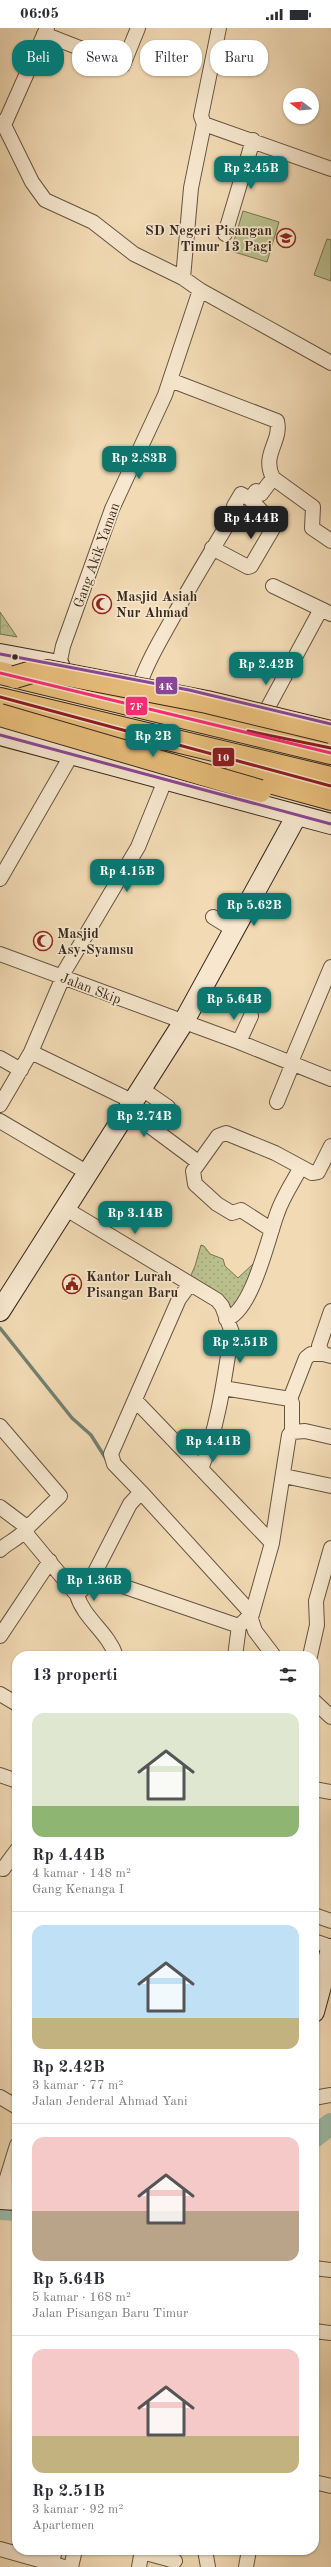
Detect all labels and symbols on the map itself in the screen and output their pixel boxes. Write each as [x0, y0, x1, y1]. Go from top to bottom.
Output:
north arrow [283, 88, 319, 124]
pin: Rp 2.45B [210, 156, 292, 190]
place label: SD Negeri Pisangan Timur 13 Pagi [145, 224, 272, 254]
school or university icon: SD Negeri Pisangan Timur 13 Pagi [275, 227, 297, 249]
pin: Rp 2.83B [98, 446, 180, 480]
street label: Gang Akik Yaman [71, 500, 123, 610]
pin: Rp 4.44B [210, 506, 292, 540]
place label: Masjid Asiah Nur Ahmad [116, 590, 197, 620]
mosque icon: Masjid Asiah Nur Ahmad [91, 593, 113, 615]
unlabelled marker [10, 652, 20, 662]
pin: Rp 2.42B [225, 652, 307, 686]
line badge: 4K [155, 676, 178, 695]
text: 4K [159, 682, 174, 693]
line badge: 7F [125, 696, 148, 716]
text: 7F [129, 702, 143, 713]
pin: Rp 2B [125, 724, 181, 758]
line badge: 10 [212, 747, 235, 767]
text: 10 [217, 753, 229, 764]
pin: Rp 4.15B [86, 859, 168, 893]
pin: Rp 5.62B [213, 893, 295, 927]
place label: Masjid Asy-Syamsu [57, 927, 134, 957]
mosque icon: Masjid Asy-Syamsu [32, 930, 54, 952]
street label: Jalan Skip [58, 971, 123, 1007]
pin: Rp 5.64B [193, 987, 275, 1021]
pin: Rp 2.74B [103, 1104, 185, 1138]
pin: Rp 3.14B [94, 1201, 176, 1235]
place label: Kantor Lurah Pisangan Baru [86, 1270, 179, 1300]
public building icon: Kantor Lurah Pisangan Baru [61, 1273, 83, 1295]
pin: Rp 2.51B [199, 1330, 281, 1364]
pin: Rp 4.41B [172, 1429, 254, 1463]
pin: Rp 1.36B [53, 1568, 135, 1602]

